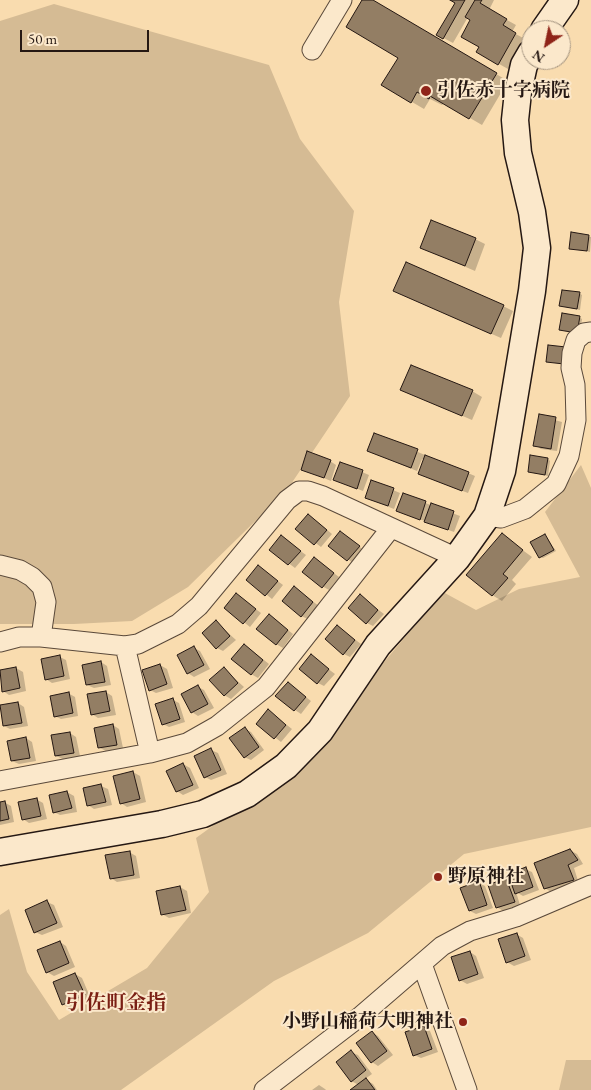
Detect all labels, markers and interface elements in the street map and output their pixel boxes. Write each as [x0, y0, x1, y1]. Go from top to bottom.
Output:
scale bar [22, 20, 151, 52]
north arrow [521, 20, 571, 70]
text: 50 m [28, 29, 57, 48]
text: N [528, 46, 548, 67]
place label: 引佐赤十字病院 [437, 80, 570, 102]
marker: 引佐赤十字病院 [419, 84, 433, 98]
place label: 野原神社 [448, 866, 524, 888]
marker: 野原神社 [432, 871, 444, 883]
district label: 引佐町金指 [66, 992, 166, 1016]
place label: 小野山稲荷大明神社 [282, 1011, 453, 1033]
marker: 小野山稲荷大明神社 [457, 1016, 469, 1028]

